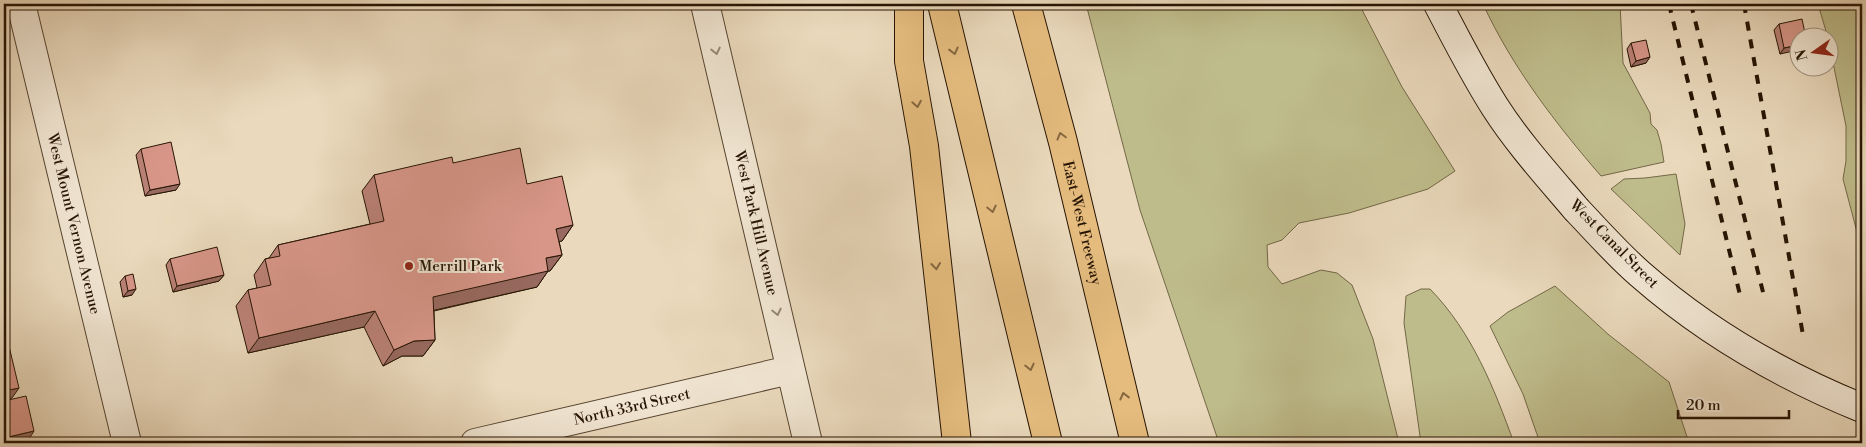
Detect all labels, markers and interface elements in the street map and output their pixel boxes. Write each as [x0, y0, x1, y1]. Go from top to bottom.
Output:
north arrow [1788, 28, 1838, 78]
one-way arrow [948, 46, 958, 55]
one-way arrow [710, 47, 721, 56]
text: N [1792, 47, 1812, 62]
one-way arrow [911, 100, 921, 109]
street label: West Mount Vernon Avenue [43, 130, 105, 316]
one-way arrow [1056, 131, 1067, 140]
street label: West Park Hill Avenue [730, 148, 783, 297]
street label: East-West Freeway [1058, 159, 1107, 287]
street label: West Canal Street [1565, 195, 1663, 293]
one-way arrow [986, 204, 997, 213]
place label: Merrill Park [419, 257, 503, 276]
marker: Merrill Park [403, 260, 415, 272]
one-way arrow [930, 262, 941, 270]
one-way arrow [771, 307, 782, 316]
one-way arrow [1024, 362, 1035, 371]
street label: North 33rd Street [572, 384, 693, 429]
scale bar [1678, 387, 1790, 419]
one-way arrow [1119, 391, 1130, 400]
text: 20 m [1686, 396, 1721, 415]

